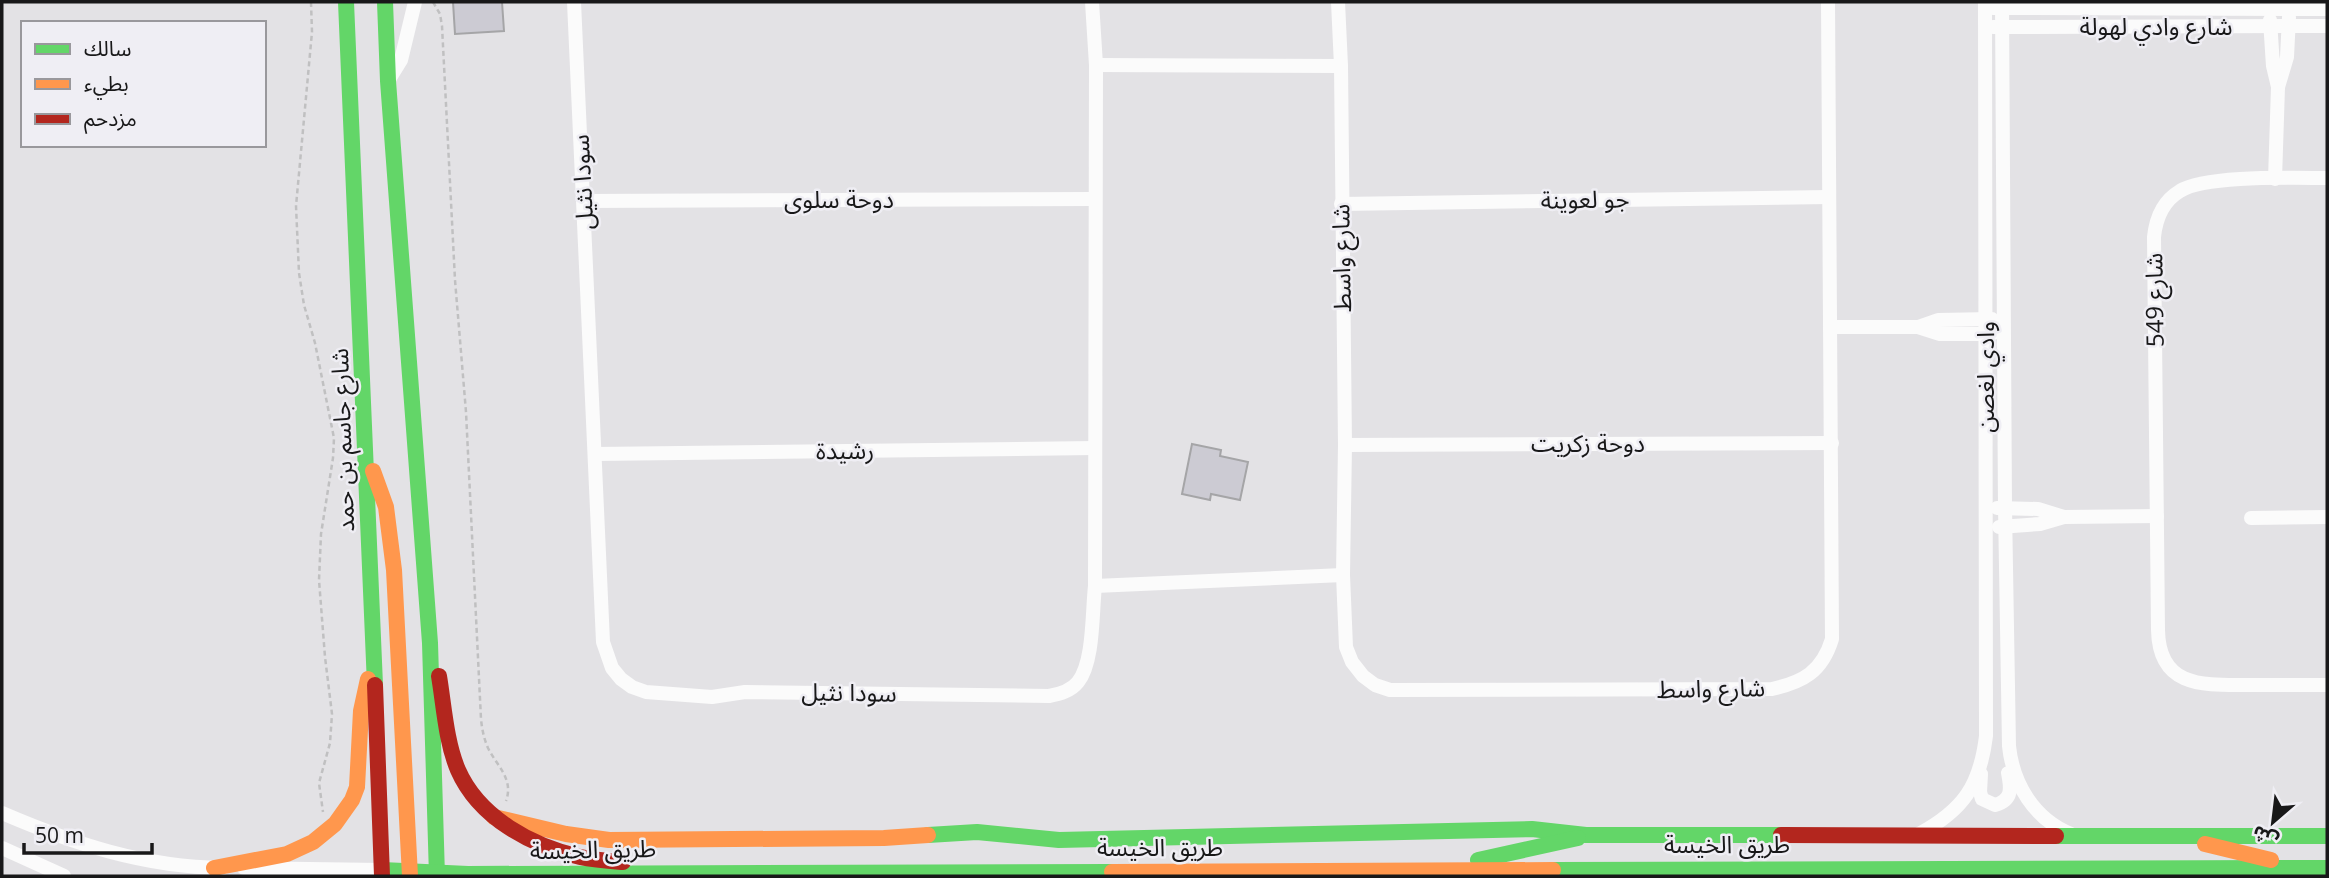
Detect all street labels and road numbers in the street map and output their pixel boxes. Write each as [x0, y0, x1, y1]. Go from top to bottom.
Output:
street label: شارع وادي لهولة [2079, 9, 2233, 46]
street label: سودا نثيل [563, 134, 600, 231]
street label: جو لعوينة [1540, 181, 1630, 216]
street label: دوحة سلوى [784, 182, 894, 215]
street label: شارع واسط [1323, 204, 1360, 312]
street label: شارع 549 [2136, 253, 2173, 347]
street label: وادي لغصن [1968, 321, 2005, 433]
street label: شارع جاسم بن حمد [322, 348, 363, 532]
street label: دوحة زكريت [1531, 426, 1645, 459]
street label: رشيدة [816, 432, 874, 467]
street label: شارع واسط [1657, 670, 1765, 707]
street label: سودا نثيل [801, 674, 897, 709]
street label: طريق الخيسة [1664, 827, 1790, 860]
street label: طريق الخيسة [1097, 830, 1223, 863]
street label: طريق الخيسة [530, 831, 656, 866]

